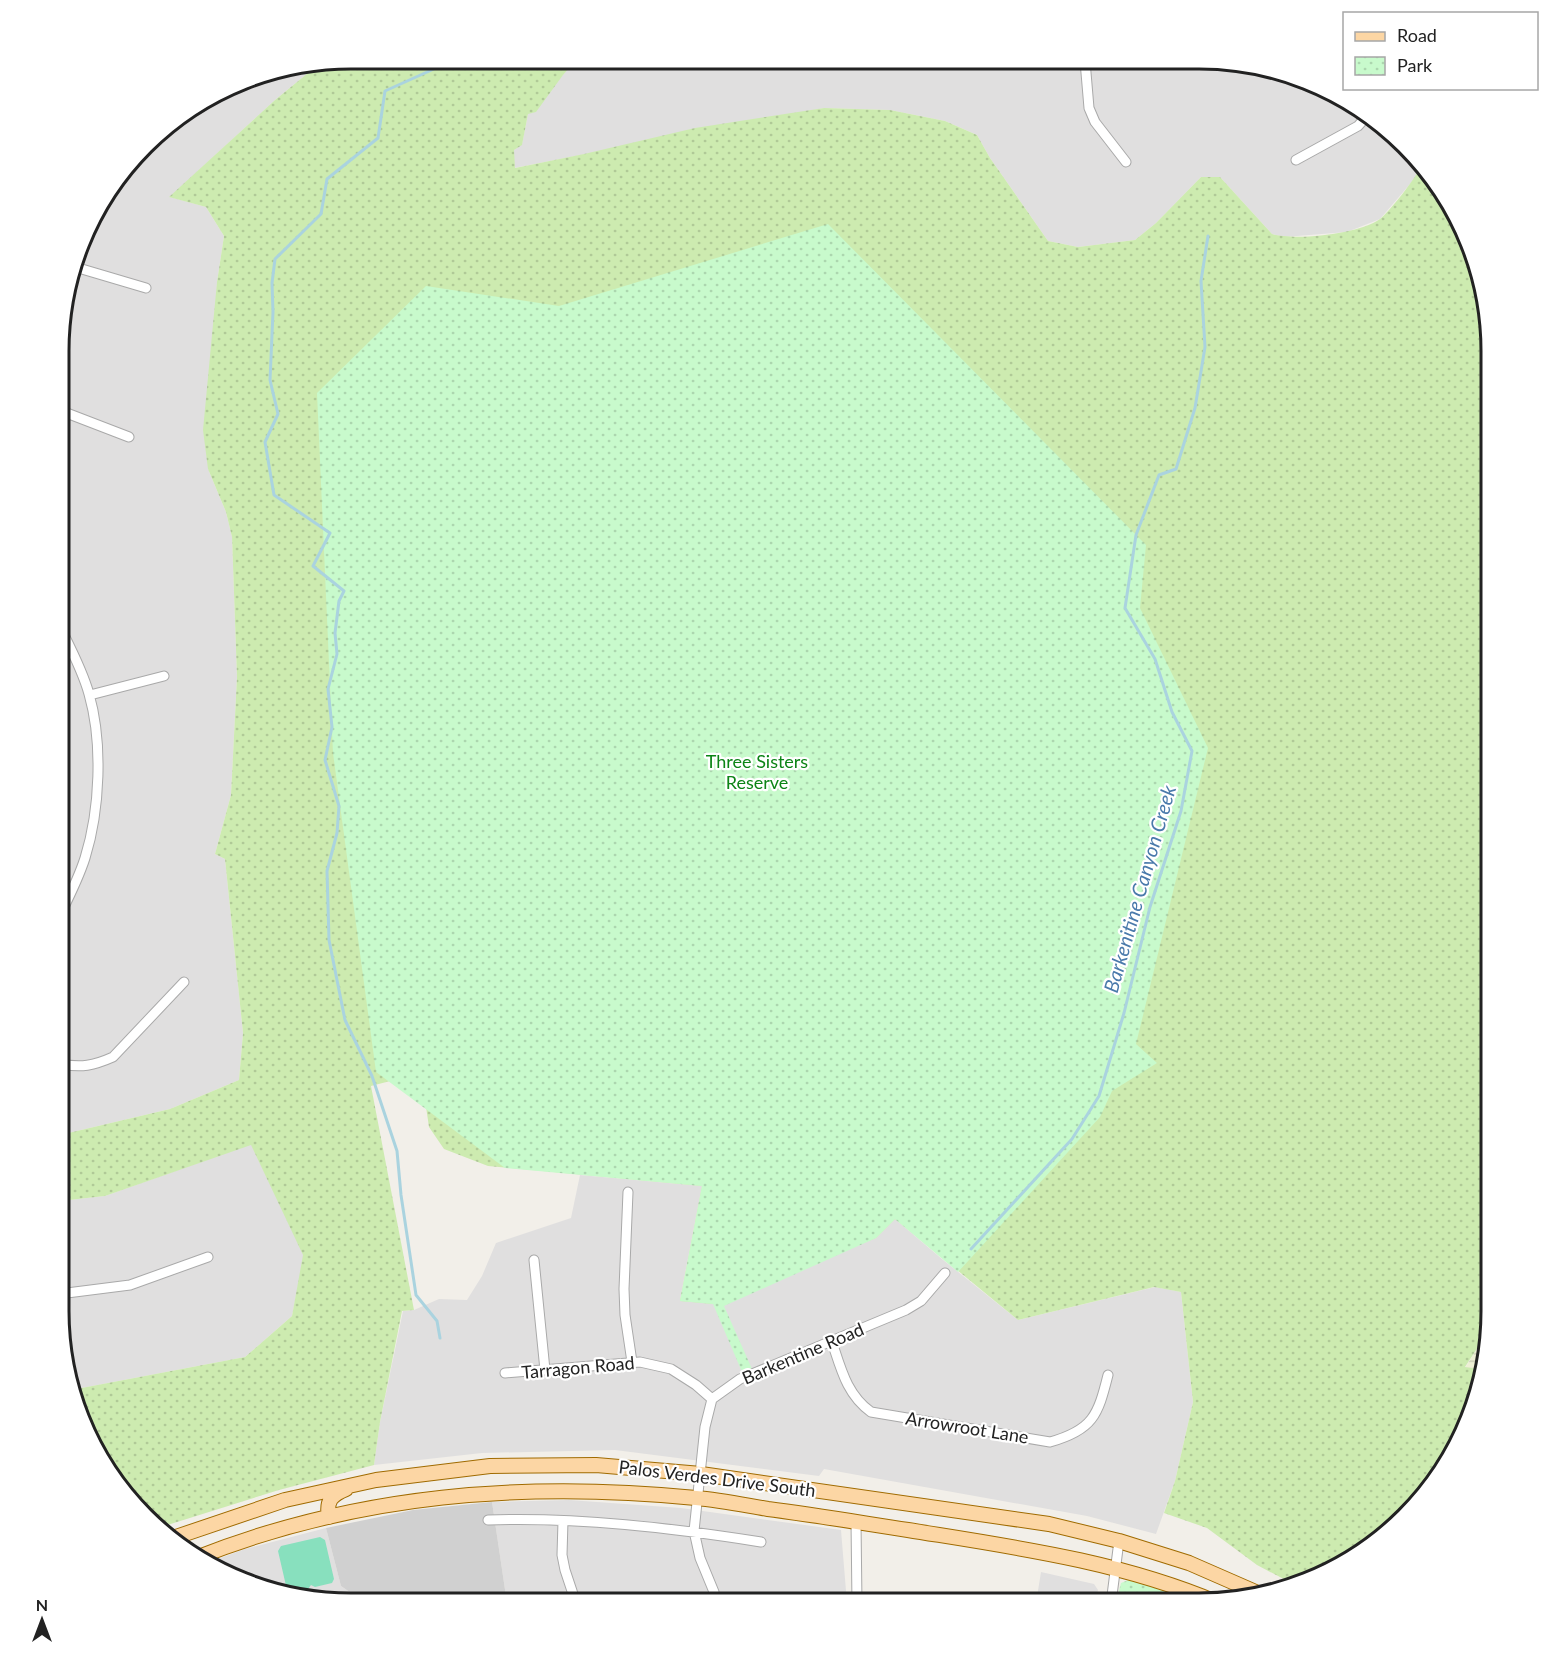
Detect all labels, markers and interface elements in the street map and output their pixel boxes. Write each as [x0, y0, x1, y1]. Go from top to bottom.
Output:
legend [1343, 12, 1538, 90]
text: Road [1397, 24, 1437, 46]
text: Park [1397, 54, 1433, 76]
park label: Three Sisters Reserve [706, 750, 808, 793]
water label: Barkenitine Canyon Creek [1098, 782, 1180, 995]
street label: Barkentine Road [738, 1318, 867, 1389]
street label: Tarragon Road [520, 1351, 635, 1383]
street label: Arrowroot Lane [904, 1406, 1030, 1448]
street label: Palos Verdes Drive South [617, 1455, 817, 1501]
north arrow [12, 1590, 72, 1650]
text: N [36, 1595, 48, 1614]

